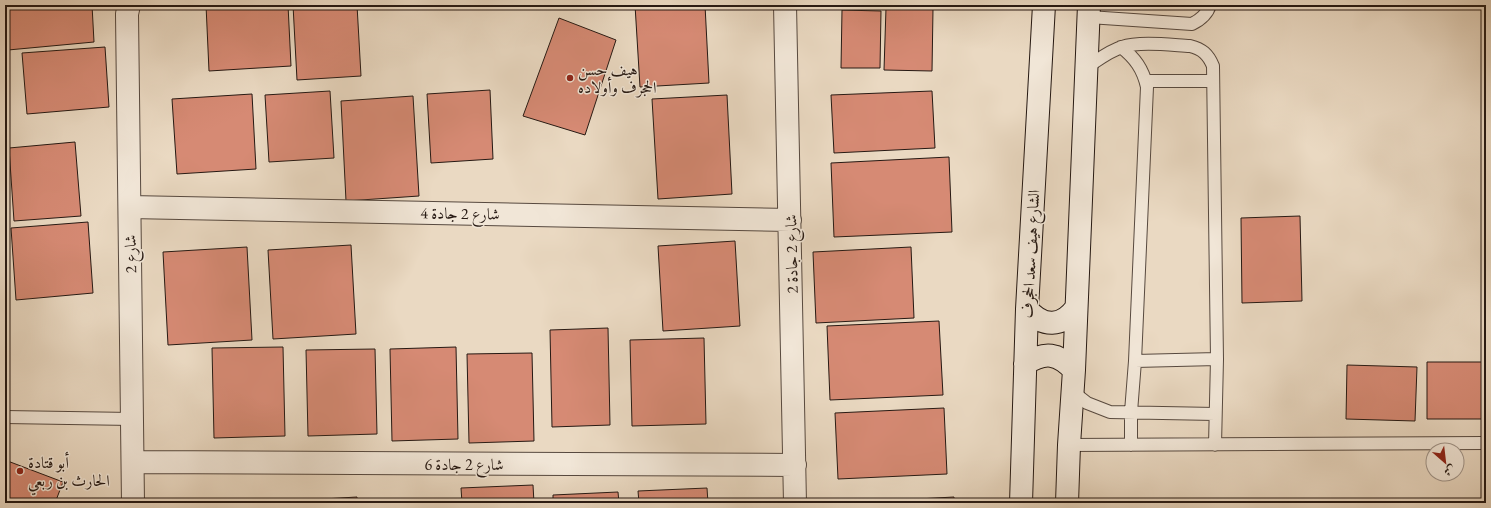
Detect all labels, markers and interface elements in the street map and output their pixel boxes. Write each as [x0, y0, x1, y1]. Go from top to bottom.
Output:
place label: هيف حسن الحجرف وأولاده [578, 59, 657, 98]
marker: هيف حسن الحجرف وأولاده [565, 73, 575, 83]
street label: الشارع هيف سعد الحجرف [1017, 189, 1047, 319]
street label: شارع 2 جادة 4 [420, 202, 500, 228]
street label: شارع 2 جادة 2 [780, 214, 806, 294]
street label: شارع 2 [120, 234, 144, 274]
north arrow [1425, 442, 1465, 482]
place label: أبو قتادة الحارث بن ربعي [28, 451, 110, 496]
street label: شارع 2 جادة 6 [424, 454, 504, 478]
text: ش [1442, 462, 1458, 480]
marker: أبو قتادة الحارث بن ربعي [15, 466, 25, 476]

